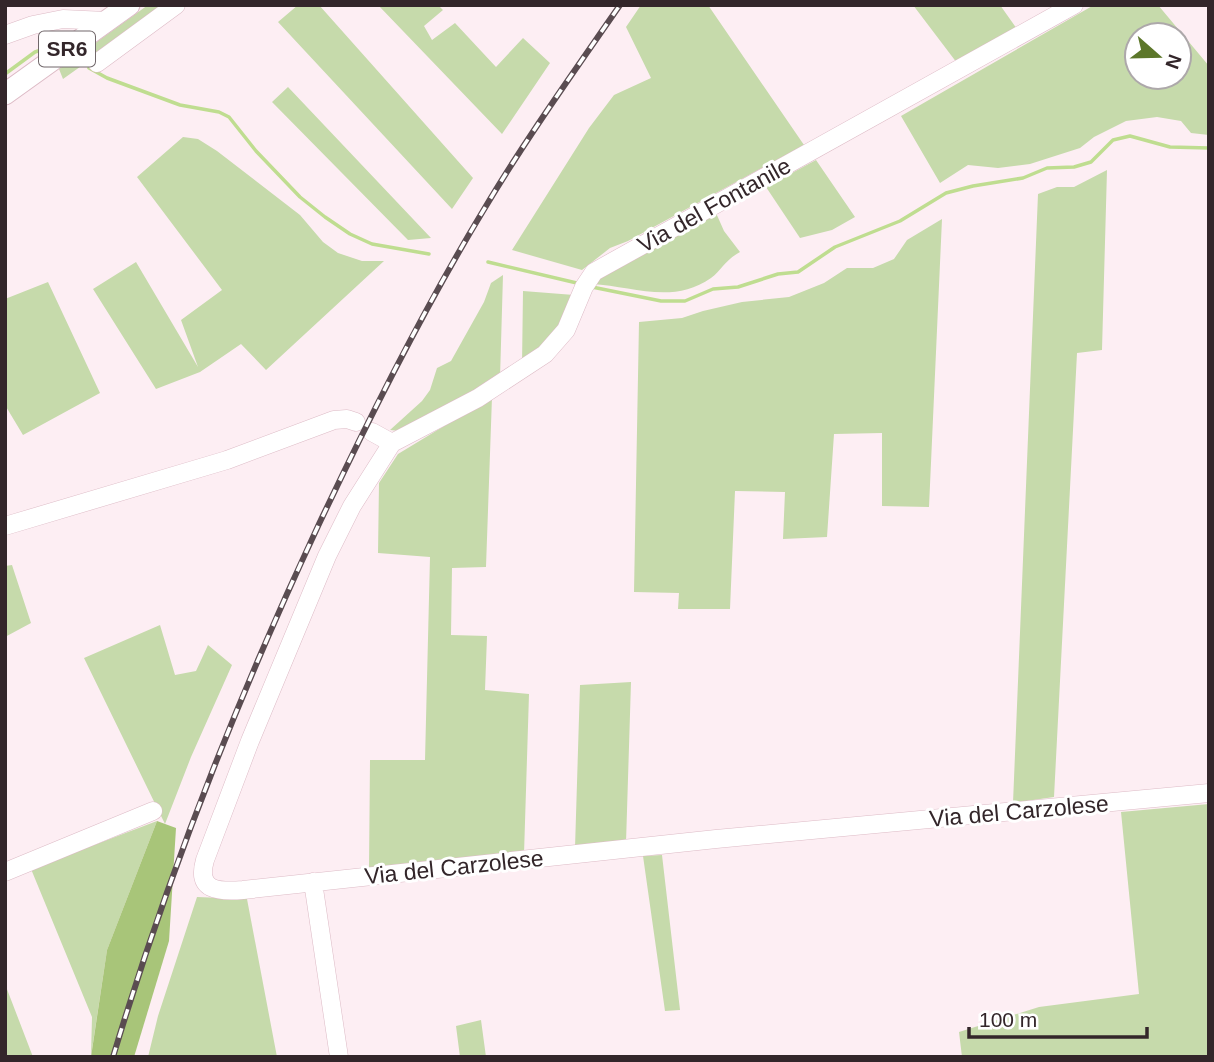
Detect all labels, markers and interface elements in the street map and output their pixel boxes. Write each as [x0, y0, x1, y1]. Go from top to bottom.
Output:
north arrow [1123, 21, 1193, 91]
road number: SR6 [39, 32, 95, 66]
text: N [1161, 52, 1186, 72]
street label: Via del Fontanile [633, 152, 795, 258]
street label: Via del Carzolese [928, 790, 1110, 832]
street label: Via del Carzolese [363, 845, 545, 889]
scale bar [969, 996, 1148, 1040]
text: 100 m [979, 1008, 1037, 1031]

